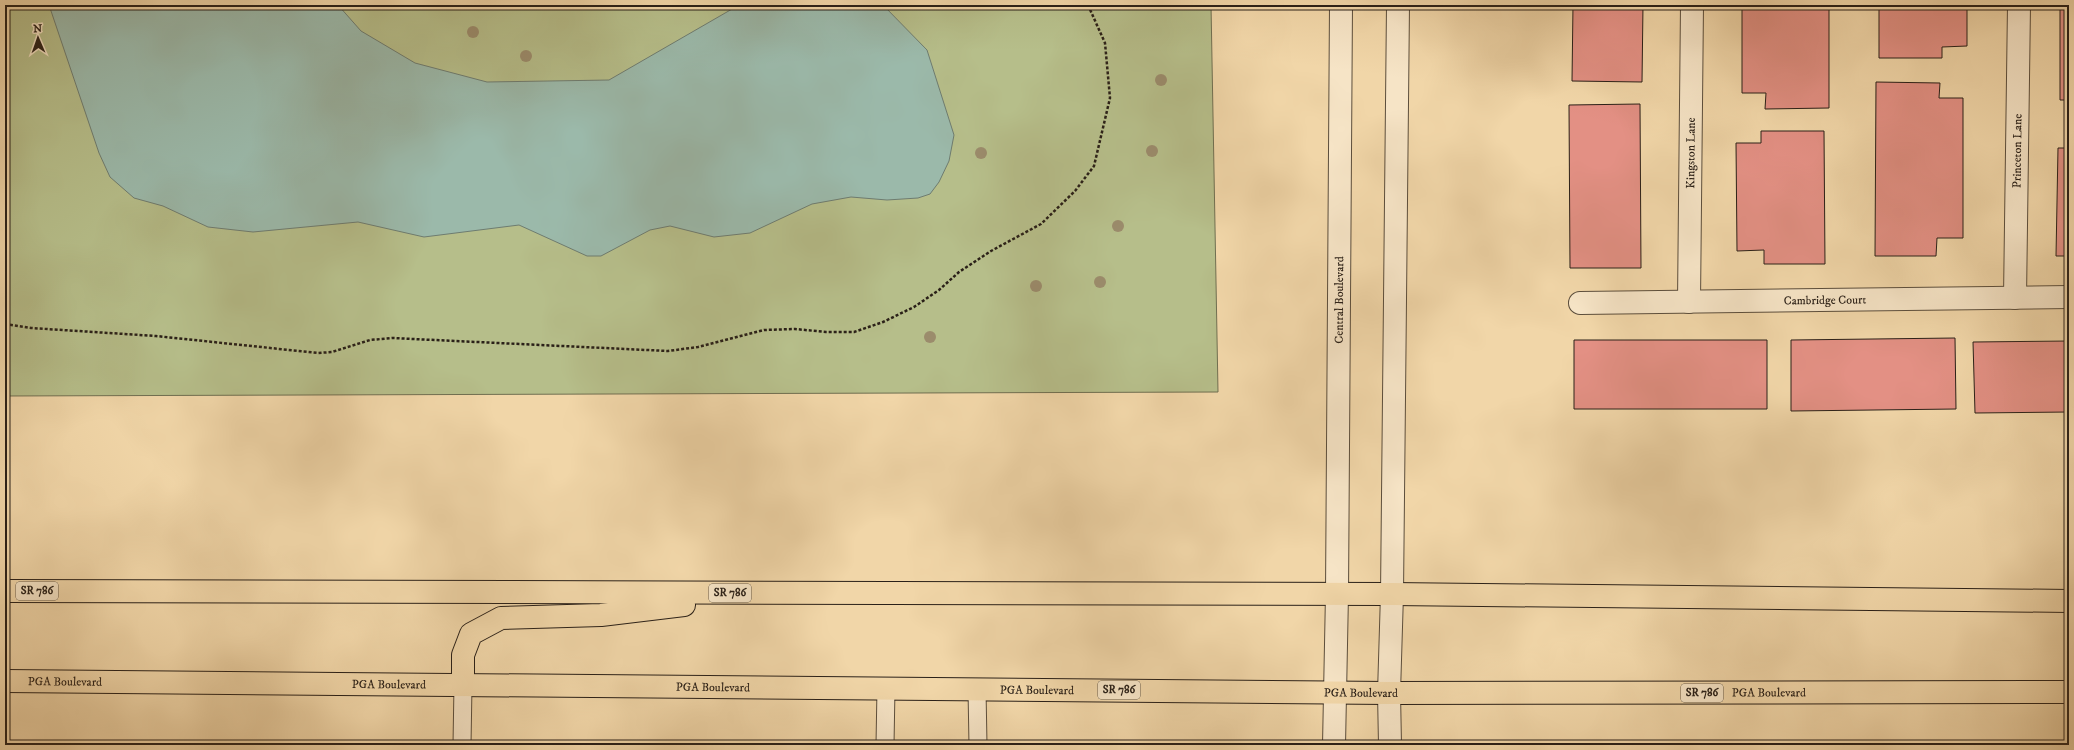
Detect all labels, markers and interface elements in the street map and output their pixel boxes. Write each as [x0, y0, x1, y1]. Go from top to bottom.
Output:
north arrow [18, 18, 58, 58]
text: N [33, 22, 42, 36]
street label: Princeton Lane [2009, 114, 2025, 188]
street label: Kingston Lane [1683, 117, 1698, 189]
street label: Central Boulevard [1331, 256, 1347, 344]
street label: Cambridge Court [1784, 292, 1867, 308]
road number: SR 786 [16, 582, 58, 600]
road number: SR 786 [709, 584, 751, 602]
street label: PGA Boulevard [28, 674, 102, 689]
street label: PGA Boulevard [352, 677, 426, 692]
street label: PGA Boulevard [676, 679, 750, 695]
road number: SR 786 [1098, 681, 1140, 699]
street label: PGA Boulevard [1000, 682, 1074, 698]
road number: SR 786 [1681, 684, 1723, 702]
street label: PGA Boulevard [1324, 685, 1398, 701]
street label: PGA Boulevard [1732, 685, 1806, 700]

